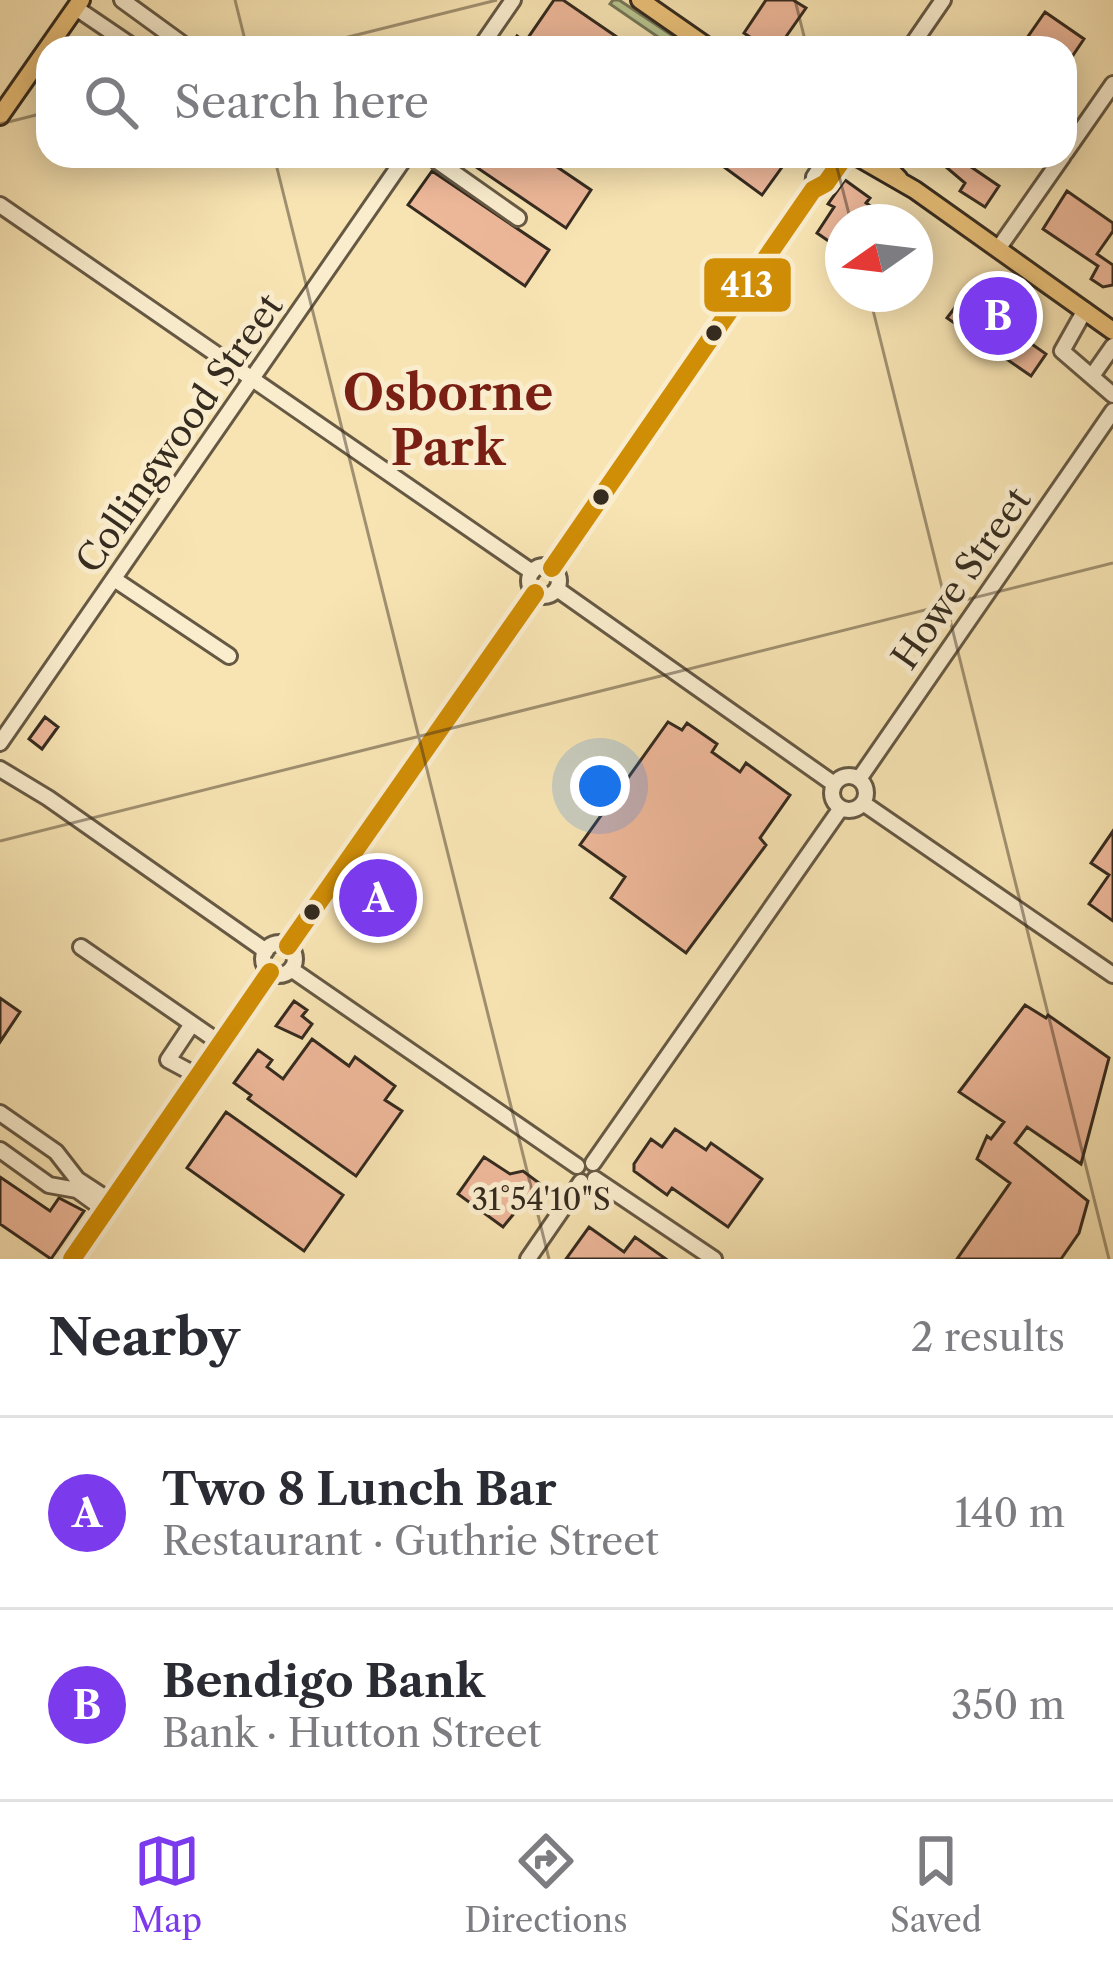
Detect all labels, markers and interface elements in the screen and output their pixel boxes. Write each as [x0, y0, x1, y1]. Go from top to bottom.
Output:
search box [36, 36, 1077, 168]
icon: search [78, 69, 144, 135]
text: Search here [174, 74, 429, 130]
north arrow [825, 204, 933, 312]
line badge: 413 [702, 256, 793, 314]
text: 413 [720, 265, 774, 306]
pin: B [959, 271, 1037, 361]
street label: Collingwood Street [66, 285, 292, 581]
unlabelled marker [703, 322, 725, 344]
district label: Osborne Park [343, 363, 553, 477]
street label: Howe Street [882, 478, 1040, 677]
unlabelled marker [590, 486, 612, 508]
your location [570, 756, 630, 816]
pin: A [339, 853, 417, 943]
unlabelled marker [301, 901, 323, 923]
text: 31°54'10"S [471, 1181, 611, 1218]
text: Nearby [48, 1306, 240, 1368]
text: 2 results [911, 1313, 1065, 1361]
text: Two 8 Lunch Bar [162, 1461, 557, 1517]
text: A [72, 1489, 102, 1537]
text: 140 m [955, 1489, 1065, 1537]
text: Restaurant · Guthrie Street [162, 1517, 659, 1565]
text: Bendigo Bank [162, 1653, 485, 1709]
text: B [73, 1681, 102, 1729]
text: 350 m [951, 1681, 1065, 1729]
text: Bank · Hutton Street [162, 1709, 541, 1757]
tab: Map [131, 1828, 202, 1941]
tab: Directions [465, 1828, 628, 1941]
tab: Saved [890, 1828, 982, 1941]

